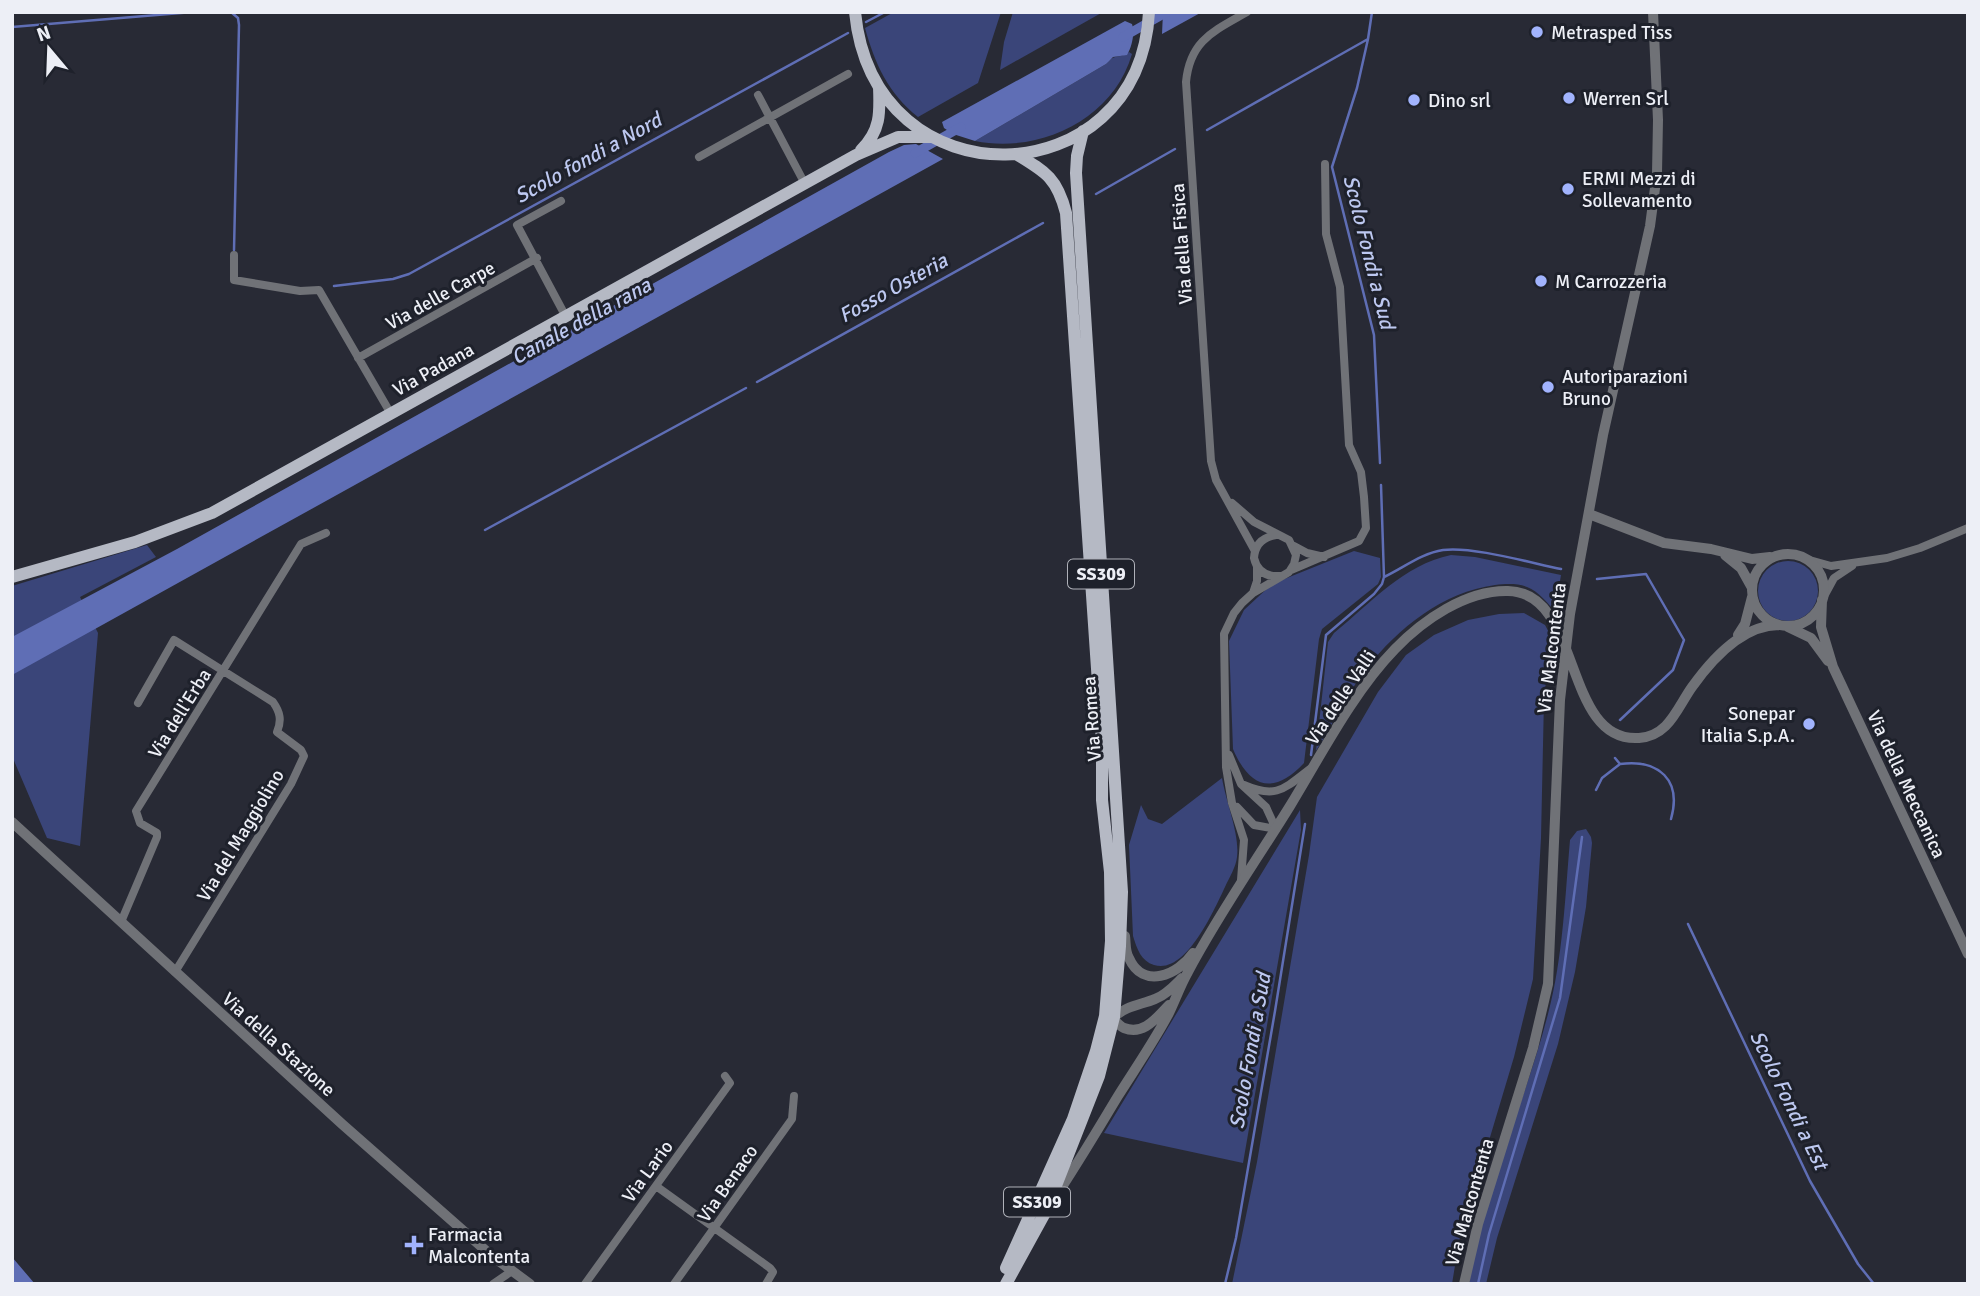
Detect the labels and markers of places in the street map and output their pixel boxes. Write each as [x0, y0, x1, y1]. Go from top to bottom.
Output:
place label: Metrasped Tiss [1551, 21, 1672, 45]
marker: Metrasped Tiss [1529, 24, 1545, 40]
place label: Werren Srl [1583, 87, 1669, 111]
place label: Dino srl [1428, 89, 1491, 113]
marker: Werren Srl [1561, 90, 1577, 106]
marker: Dino srl [1406, 92, 1422, 108]
place label: ERMI Mezzi di Sollevamento [1582, 167, 1696, 213]
marker: ERMI Mezzi di Sollevamento [1560, 181, 1576, 197]
place label: M Carrozzeria [1555, 270, 1667, 294]
marker: M Carrozzeria [1533, 273, 1549, 289]
place label: Autoriparazioni Bruno [1562, 365, 1688, 411]
marker: Autoriparazioni Bruno [1540, 379, 1556, 395]
place label: Sonepar Italia S.p.A. [1701, 702, 1795, 748]
marker: Sonepar Italia S.p.A. [1801, 716, 1817, 732]
place label: Farmacia Malcontenta [428, 1223, 530, 1269]
marker: Farmacia Malcontenta [406, 1237, 422, 1253]

